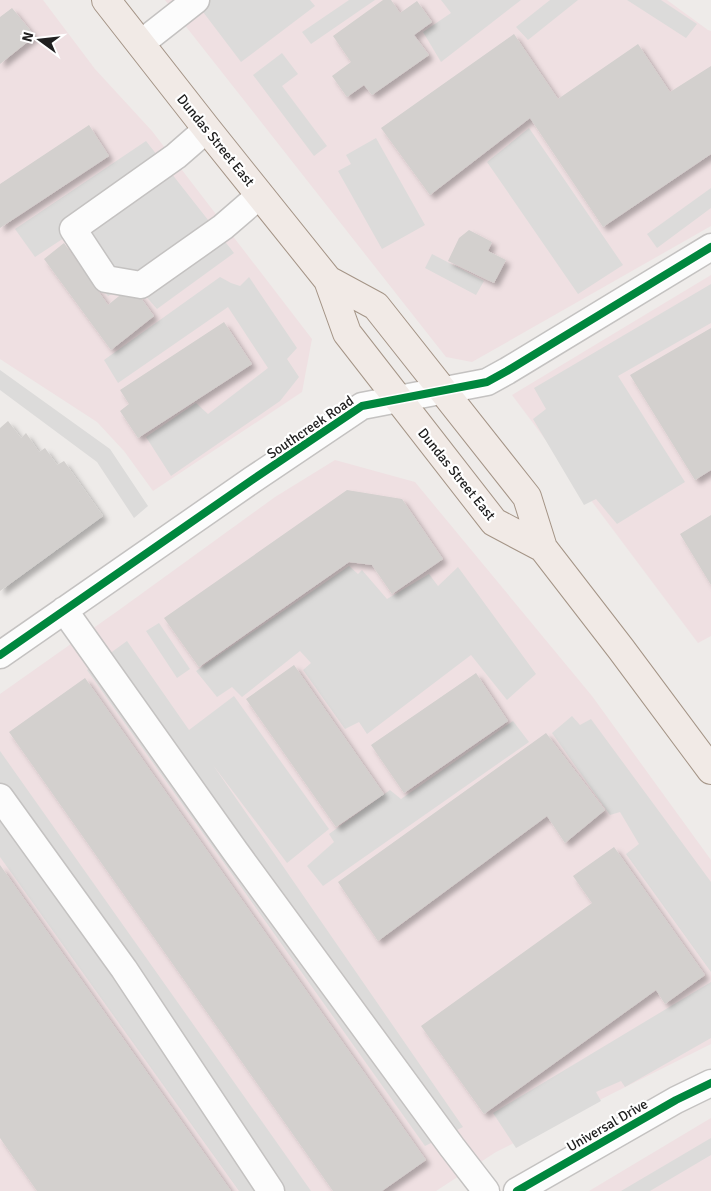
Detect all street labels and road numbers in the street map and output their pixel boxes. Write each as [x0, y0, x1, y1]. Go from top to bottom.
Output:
street label: Dundas Street East [173, 91, 258, 190]
street label: Southcreek Road [264, 392, 357, 463]
street label: Dundas Street East [414, 425, 499, 524]
street label: Universal Drive [564, 1095, 651, 1155]

